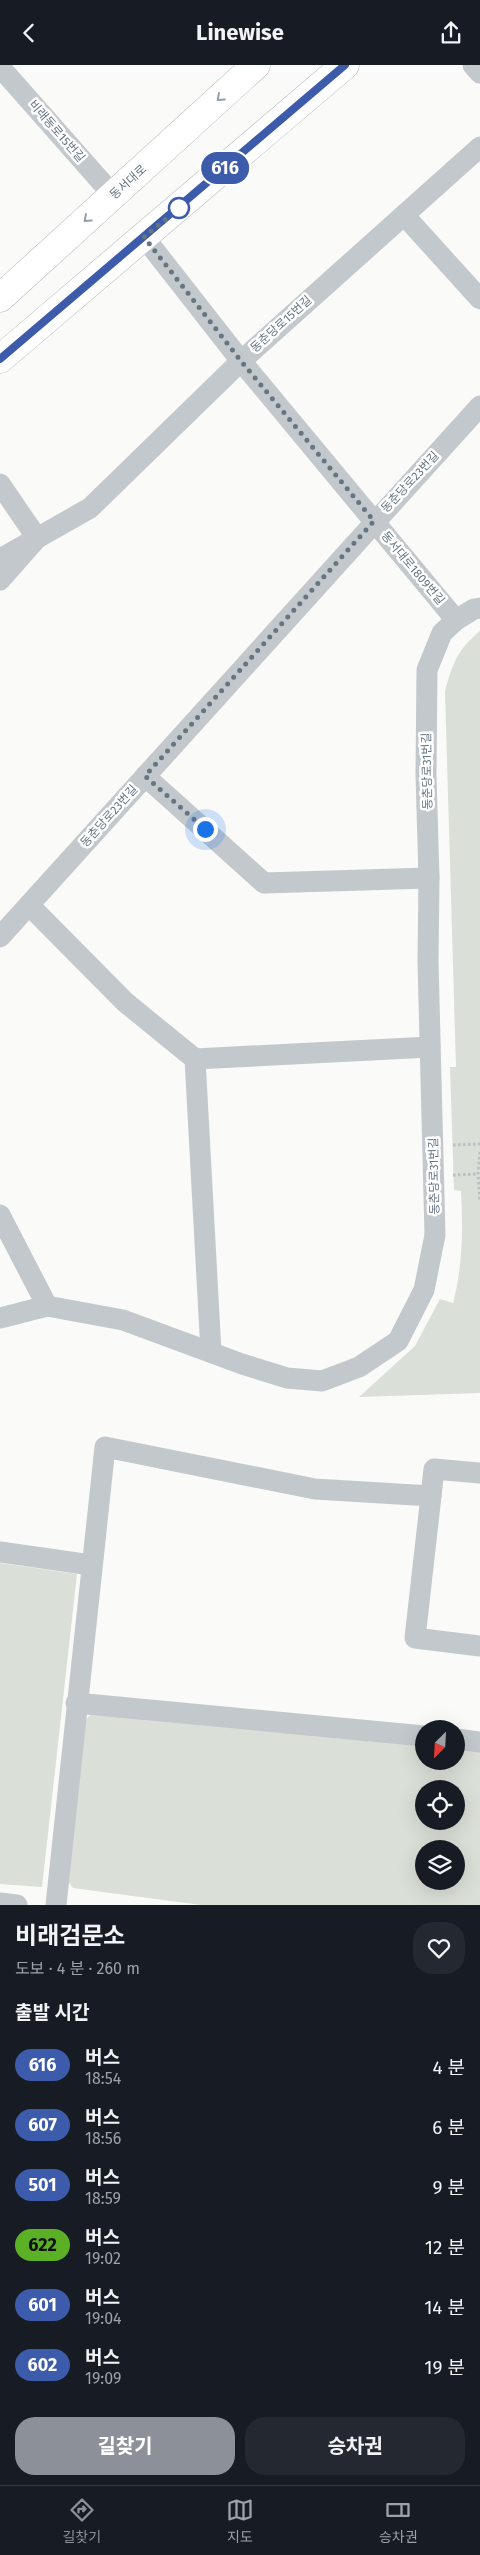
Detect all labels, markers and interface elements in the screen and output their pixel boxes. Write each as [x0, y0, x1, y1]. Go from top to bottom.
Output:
icon: back [15, 19, 43, 47]
text: Linewise [196, 19, 284, 46]
icon: share [437, 19, 465, 47]
one-way arrow [217, 92, 226, 101]
street label: 비래동로15번길 [26, 97, 88, 165]
line badge: 616 [196, 152, 254, 184]
text: 616 [211, 157, 239, 179]
street label: 동서대로 [107, 162, 149, 202]
unlabelled marker [168, 197, 190, 219]
one-way arrow [84, 213, 93, 222]
street label: 동춘당로15번길 [248, 293, 314, 355]
street label: 동춘당로23번길 [378, 449, 442, 515]
street label: 동서대로1809번길 [378, 529, 448, 607]
street label: 동춘당로31번길 [419, 732, 435, 810]
street label: 동춘당로23번길 [78, 782, 140, 850]
your location [193, 817, 218, 842]
street label: 동춘당로31번길 [426, 1137, 442, 1215]
north arrow [415, 1720, 465, 1770]
map controls [415, 1720, 465, 1890]
button: locate [415, 1780, 465, 1830]
button: layers [415, 1840, 465, 1890]
text: 비래검문소 [15, 1922, 125, 1950]
button: heart [413, 1922, 465, 1974]
text: 도보 · 4 분 · 260 m [15, 1959, 140, 1978]
text: 출발 시간 [15, 2001, 89, 2024]
text: 버스 [85, 2046, 120, 2069]
text: 616 [29, 2054, 56, 2076]
text: 4 분 [432, 2056, 465, 2079]
text: 18:54 [85, 2069, 121, 2088]
text: 버스 [85, 2106, 120, 2129]
text: 607 [28, 2114, 57, 2136]
text: 6 분 [432, 2116, 465, 2139]
text: 18:56 [85, 2129, 121, 2148]
text: 버스 [85, 2166, 120, 2189]
text: 501 [28, 2174, 57, 2196]
text: 9 분 [433, 2176, 465, 2199]
text: 18:59 [85, 2189, 121, 2208]
text: 버스 [85, 2226, 120, 2249]
text: 622 [28, 2234, 57, 2256]
text: 12 분 [425, 2236, 465, 2259]
text: 19:02 [85, 2249, 121, 2268]
text: 버스 [85, 2286, 120, 2309]
text: 601 [28, 2294, 57, 2316]
text: 14 분 [424, 2296, 465, 2319]
text: 19:04 [85, 2309, 122, 2328]
text: 버스 [85, 2346, 120, 2369]
text: 602 [28, 2354, 57, 2376]
text: 19 분 [424, 2356, 465, 2379]
text: 19:09 [85, 2369, 121, 2388]
button: 길찾기 [15, 2417, 235, 2475]
button: 승차권 [245, 2417, 465, 2475]
tab: 길찾기 [62, 2496, 101, 2546]
tab: 지도 [226, 2496, 254, 2546]
tab: 승차권 [379, 2496, 418, 2546]

